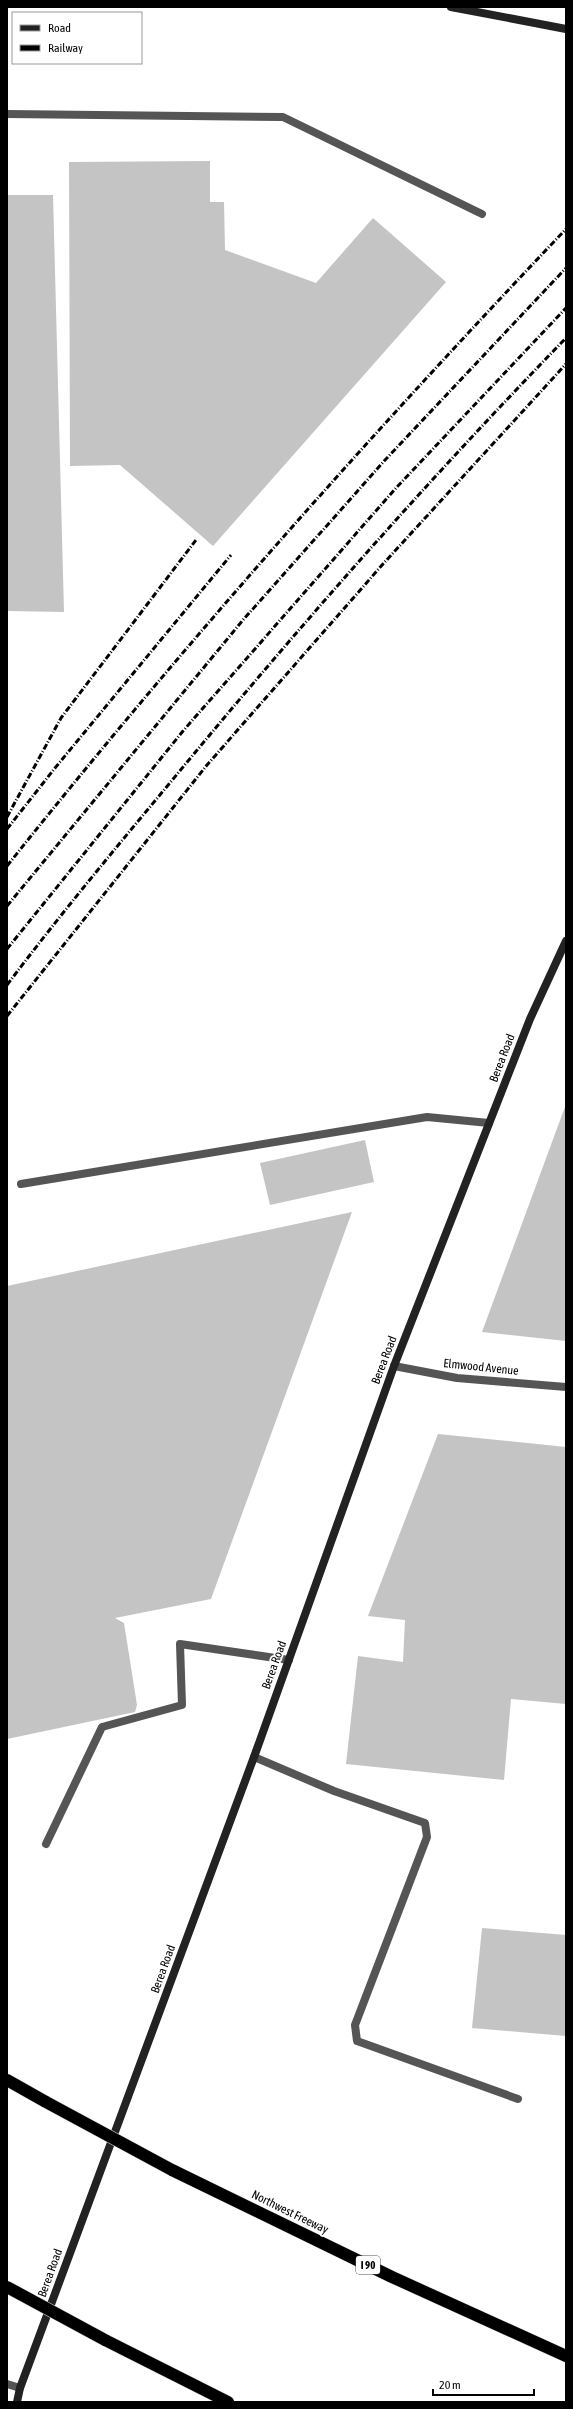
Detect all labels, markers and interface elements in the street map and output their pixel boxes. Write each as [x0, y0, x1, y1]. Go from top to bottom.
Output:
legend [12, 12, 142, 64]
text: Road [48, 21, 71, 35]
text: Railway [48, 41, 83, 55]
street label: Berea Road [486, 1032, 518, 1084]
street label: Berea Road [368, 1334, 400, 1386]
street label: Elmwood Avenue [443, 1356, 519, 1378]
street label: Berea Road [259, 1639, 289, 1691]
street label: Berea Road [148, 1943, 178, 1995]
street label: Northwest Freeway [249, 2187, 331, 2237]
street label: Berea Road [35, 2247, 65, 2299]
road number: I 90 [356, 2256, 380, 2274]
scale bar [433, 2371, 534, 2397]
text: 20 m [439, 2378, 461, 2392]

